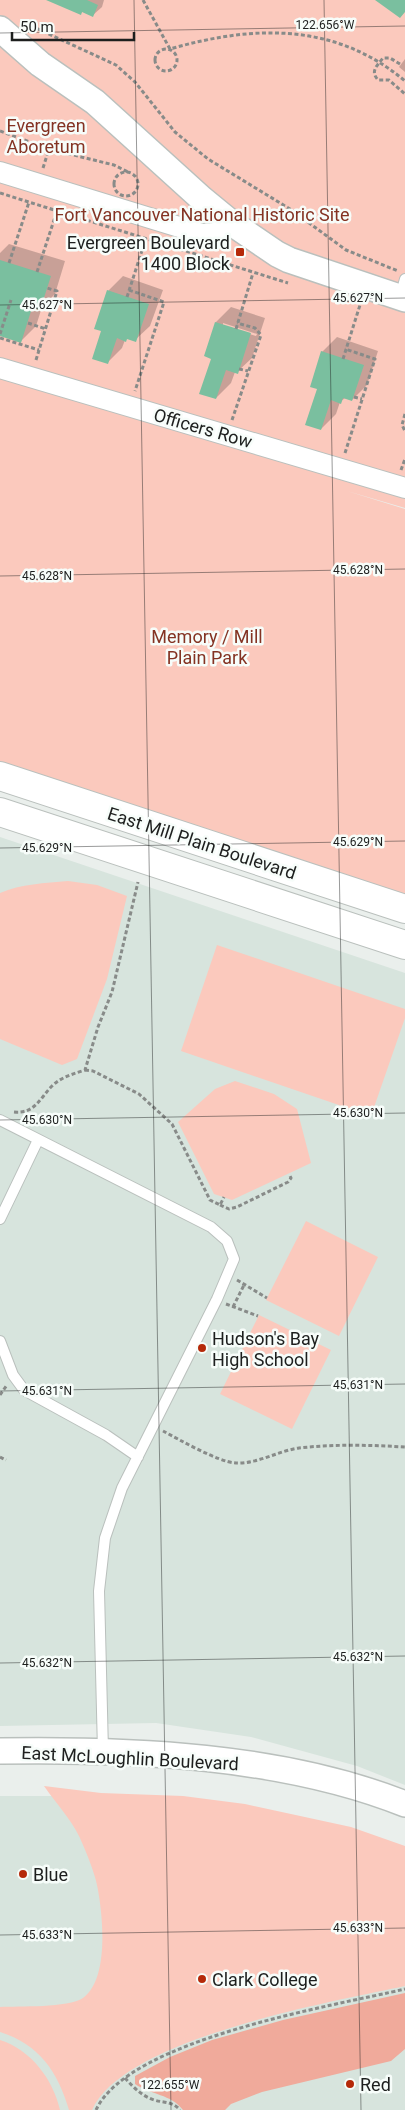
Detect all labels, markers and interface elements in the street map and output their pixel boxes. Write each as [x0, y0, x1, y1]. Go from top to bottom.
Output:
scale bar [12, 10, 135, 42]
text: 50 m [20, 18, 54, 36]
text: 122.656°W [296, 18, 355, 32]
park label: Evergreen Aboretum [6, 115, 86, 157]
park label: Fort Vancouver National Historic Site [54, 204, 350, 225]
place label: Evergreen Boulevard 1400 Block [67, 232, 231, 274]
marker: Evergreen Boulevard 1400 Block [234, 246, 246, 258]
text: 45.627°N [333, 291, 383, 305]
text: 45.627°N [22, 298, 72, 312]
street label: Officers Row [151, 404, 255, 452]
text: 45.628°N [333, 563, 383, 577]
text: 45.628°N [22, 569, 72, 583]
park label: Memory / Mill Plain Park [151, 626, 263, 668]
street label: East Mill Plain Boulevard [105, 803, 299, 883]
text: 45.629°N [333, 835, 383, 849]
text: 45.629°N [22, 841, 72, 855]
text: 45.630°N [333, 1106, 383, 1120]
text: 45.630°N [22, 1113, 72, 1127]
place label: Hudson's Bay High School [212, 1328, 320, 1370]
marker: Hudson's Bay High School [196, 1342, 208, 1354]
text: 45.631°N [333, 1378, 383, 1392]
text: 45.631°N [22, 1384, 72, 1398]
text: 45.632°N [333, 1650, 383, 1664]
text: 45.632°N [22, 1656, 72, 1670]
street label: East McLoughlin Boulevard [21, 1742, 239, 1774]
place label: Blue [33, 1864, 68, 1885]
marker: Blue [17, 1868, 29, 1880]
text: 45.633°N [333, 1921, 383, 1935]
text: 45.633°N [22, 1928, 72, 1942]
place label: Clark College [212, 1969, 318, 1990]
marker: Clark College [196, 1973, 208, 1985]
place label: Red [360, 2074, 391, 2095]
text: 122.655°W [141, 2078, 200, 2092]
marker: Red [344, 2078, 356, 2090]

